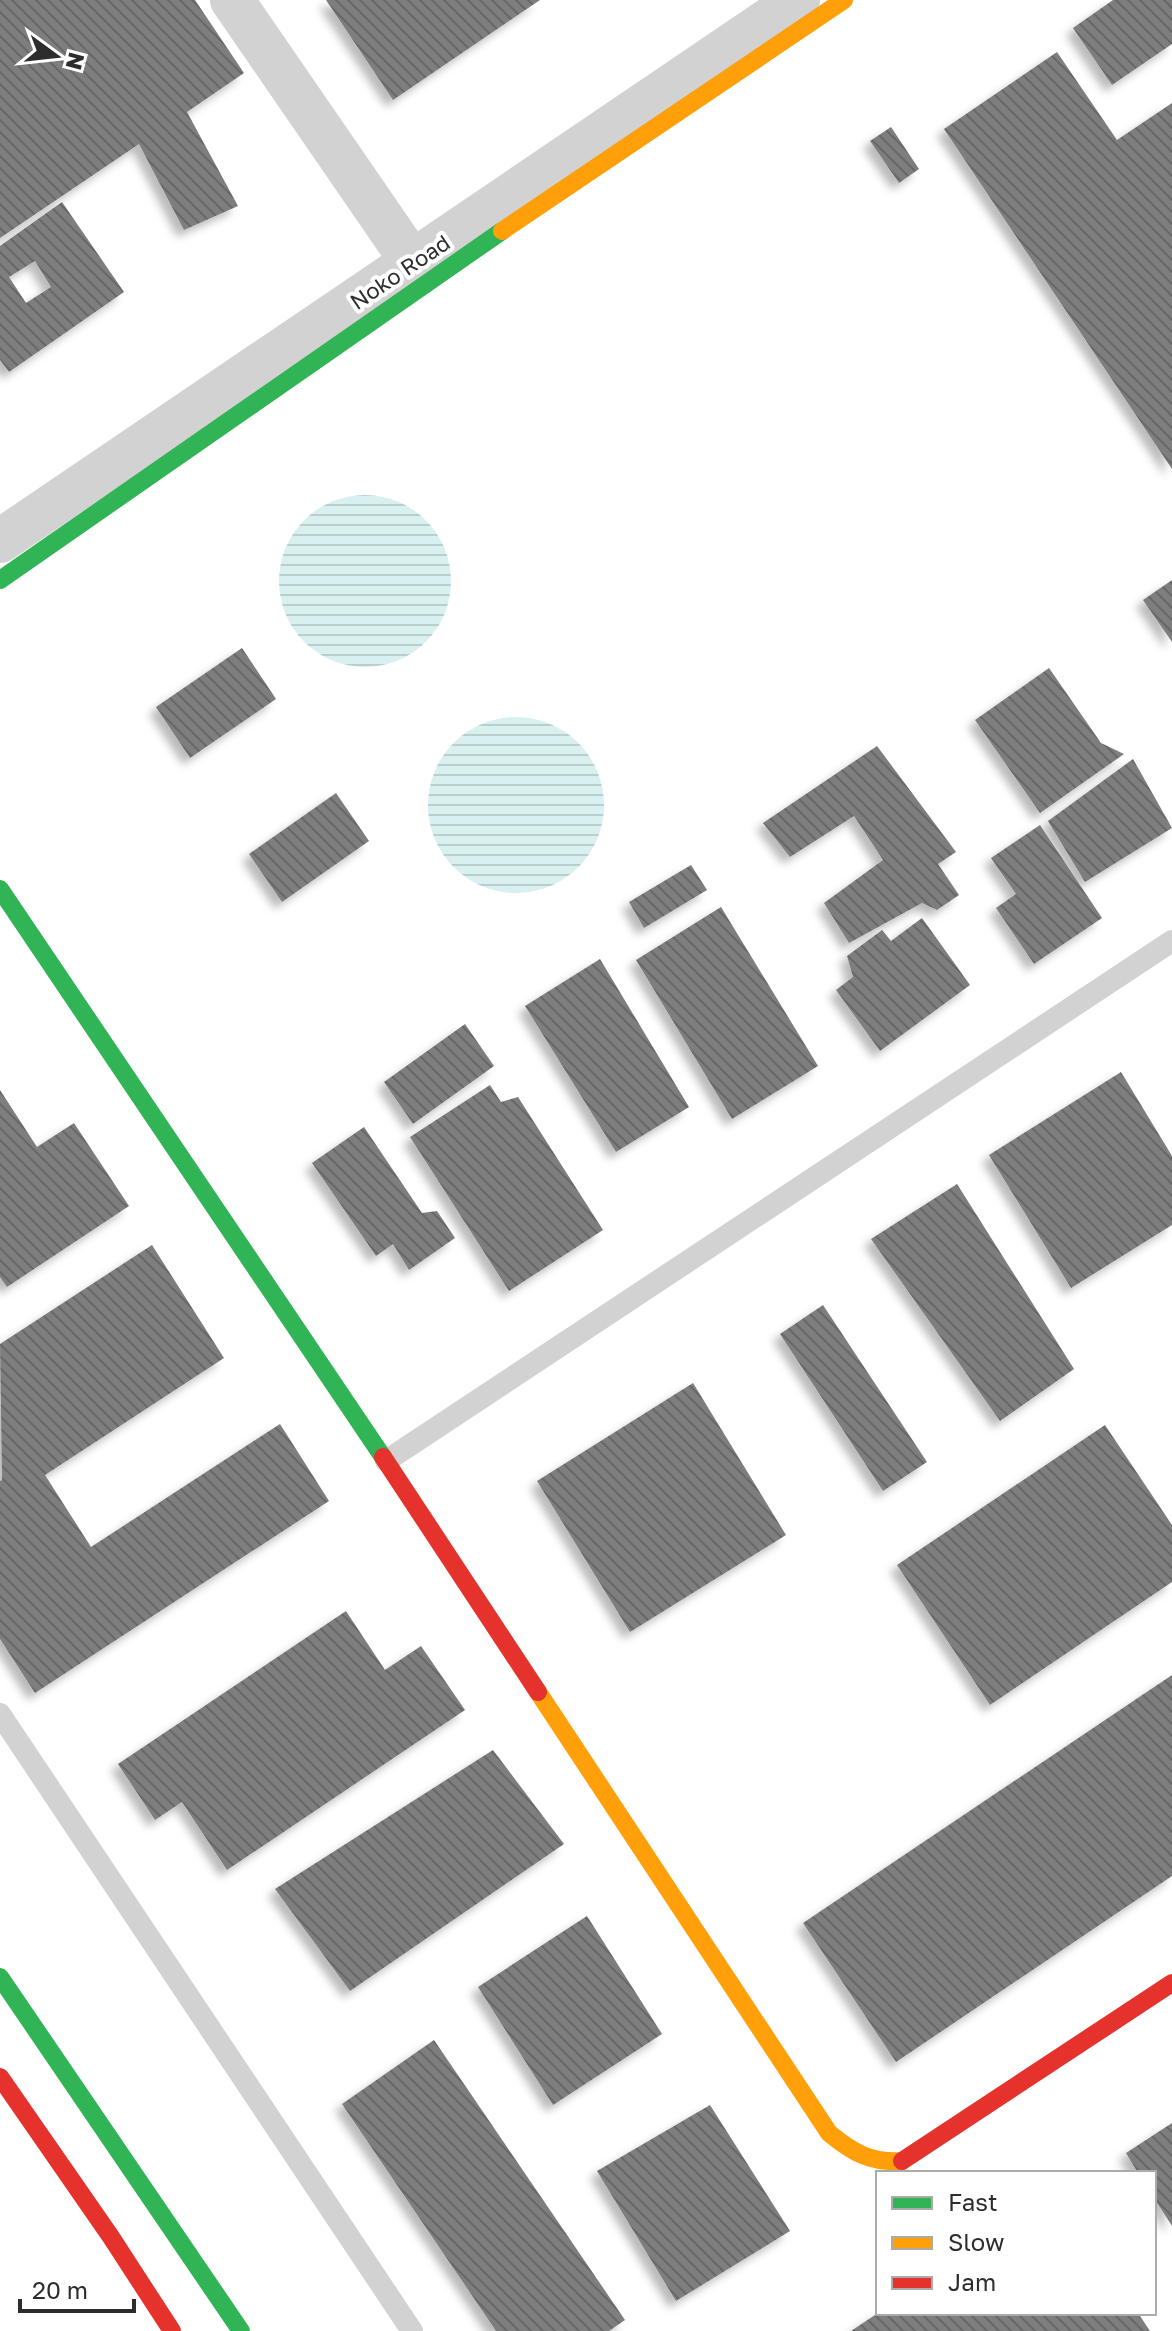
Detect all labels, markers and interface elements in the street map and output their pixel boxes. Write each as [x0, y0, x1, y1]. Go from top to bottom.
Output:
north arrow [16, 16, 96, 96]
text: N [61, 50, 91, 73]
street label: Noko Road [345, 228, 455, 315]
legend [876, 2171, 1156, 2315]
text: Fast [948, 2187, 998, 2216]
text: Slow [948, 2227, 1004, 2256]
scale bar [20, 2263, 134, 2313]
text: Jam [948, 2267, 996, 2296]
text: 20 m [32, 2275, 88, 2304]

